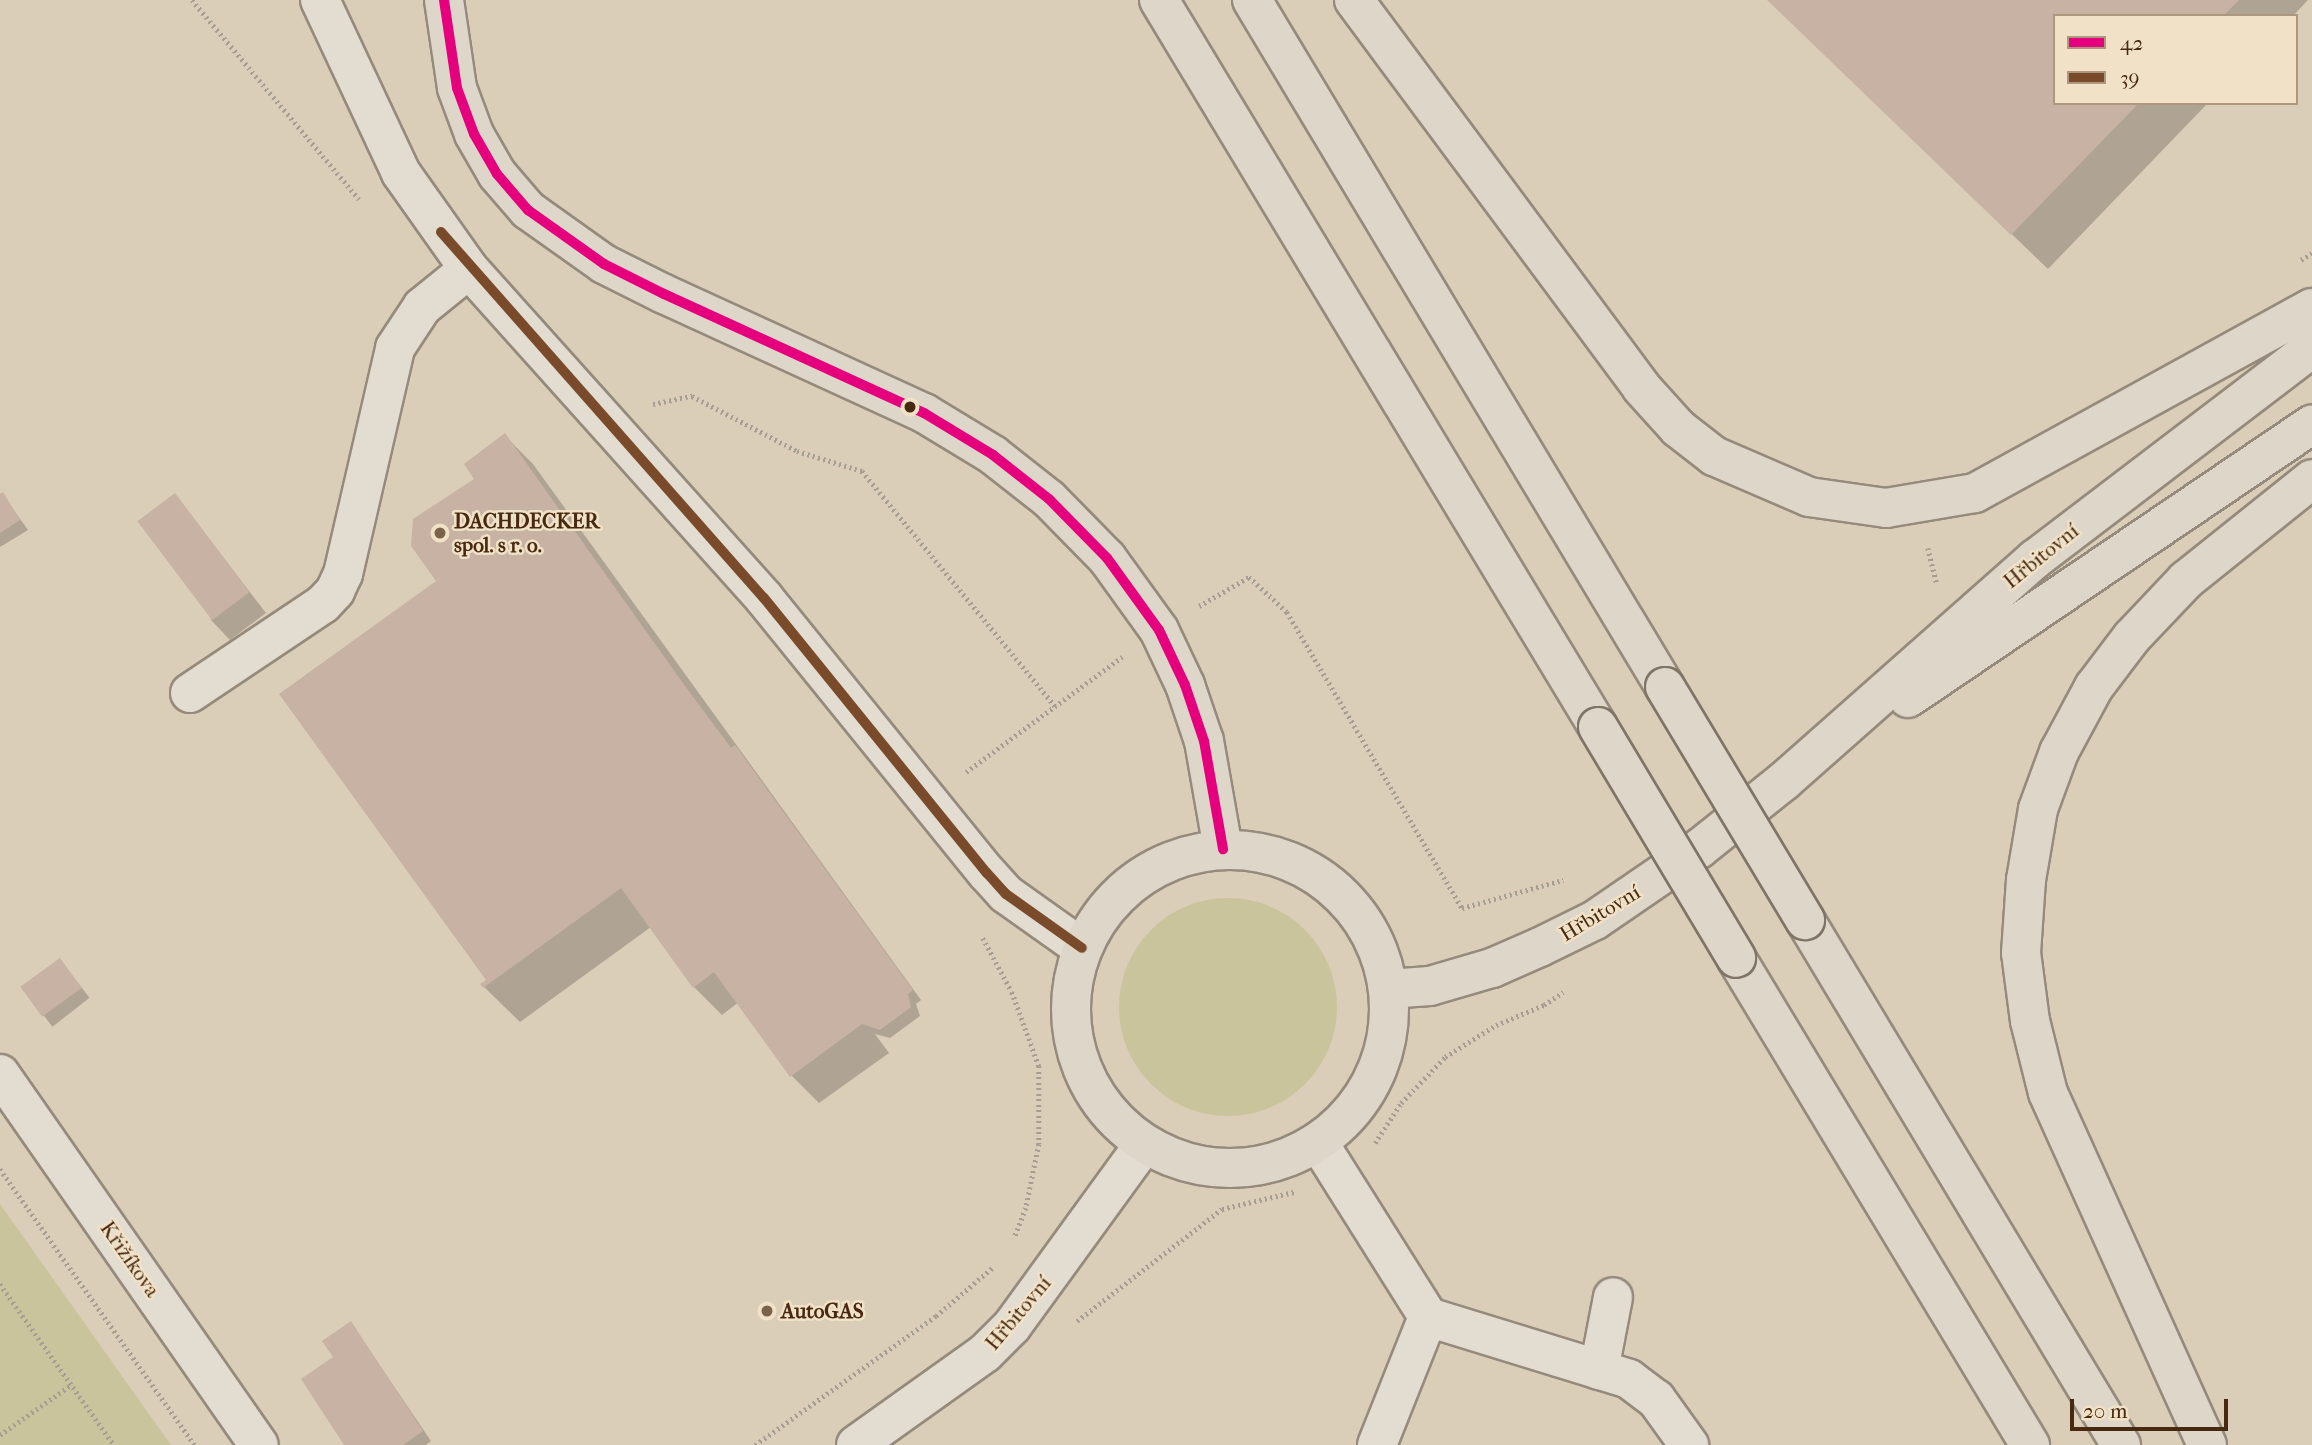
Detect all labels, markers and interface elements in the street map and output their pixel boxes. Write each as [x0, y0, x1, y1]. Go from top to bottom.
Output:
legend [2053, 14, 2298, 105]
text: 42 [2120, 31, 2143, 55]
text: 39 [2120, 66, 2140, 90]
unlabelled marker [903, 400, 917, 414]
place label: DACHDECKER spol. s r. o. [454, 508, 599, 558]
street label: Hřbitovní [1998, 518, 2084, 594]
marker: DACHDECKER spol. s r. o. [432, 525, 448, 541]
street label: Hřbitovní [1555, 879, 1645, 947]
street label: Křižíkova [95, 1216, 165, 1302]
street label: Hřbitovní [980, 1271, 1056, 1355]
place label: AutoGAS [781, 1298, 864, 1324]
marker: AutoGAS [759, 1303, 775, 1319]
scale bar [2074, 1386, 2232, 1430]
text: 20 m [2083, 1399, 2127, 1423]

